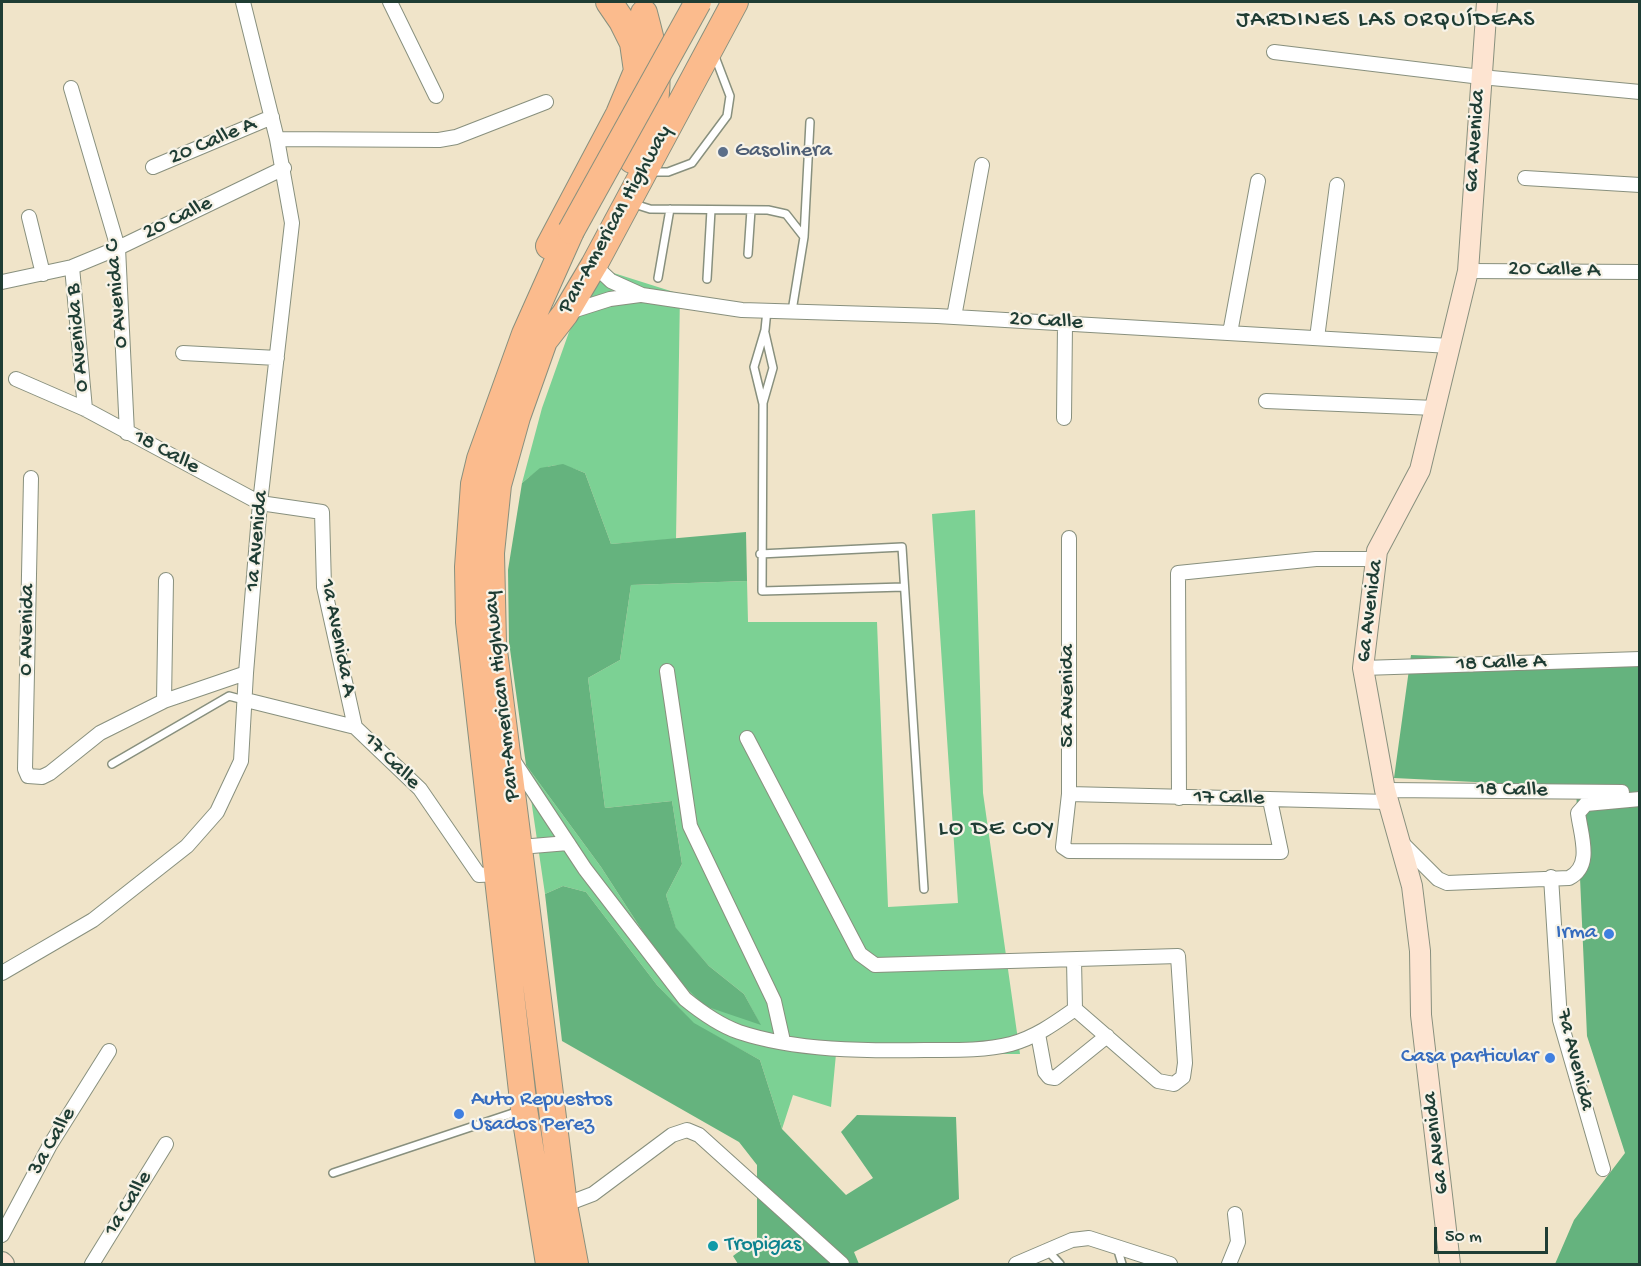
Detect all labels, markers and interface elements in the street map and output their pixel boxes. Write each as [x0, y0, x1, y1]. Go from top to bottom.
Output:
district label: JARDINES LAS ORQUÍDEAS [1236, 7, 1536, 35]
street label: 6a Avenida [1459, 89, 1493, 193]
street label: 20 Calle A [166, 112, 260, 172]
street label: Pan-American Highway [553, 121, 679, 319]
place label: Gasolinera [735, 139, 832, 165]
marker: Gasolinera [716, 145, 730, 159]
street label: 20 Calle [139, 191, 217, 247]
street label: 0 Avenida C [100, 238, 136, 350]
street label: 20 Calle A [1508, 257, 1600, 285]
street label: 0 Avenida B [61, 283, 97, 393]
street label: 20 Calle [1009, 307, 1083, 337]
street label: 18 Calle [128, 425, 204, 481]
street label: 1a Avenida [240, 490, 276, 592]
street label: 6a Avenida [1352, 558, 1390, 664]
street label: 1a Avenida A [313, 577, 361, 699]
street label: 0 Avenida [14, 584, 42, 676]
street label: Pan-American Highway [479, 590, 527, 802]
street label: 5a Avenida [1056, 644, 1082, 748]
street label: 18 Calle A [1456, 649, 1546, 679]
street label: 17 Calle [357, 728, 425, 796]
street label: 18 Calle [1476, 777, 1548, 805]
street label: 17 Calle [1193, 785, 1265, 813]
district label: LO DE COY [938, 816, 1056, 844]
place label: Irma [1556, 921, 1597, 947]
marker: Irma [1602, 927, 1616, 941]
street label: 7a Avenida [1549, 1007, 1599, 1113]
place label: Casa particular [1401, 1045, 1538, 1071]
marker: Casa particular [1543, 1051, 1557, 1065]
place label: Auto Repuestos Usados Perez [471, 1088, 612, 1140]
street label: 6a Avenida [1418, 1090, 1456, 1196]
street label: 3a Calle [23, 1103, 83, 1181]
marker: Auto Repuestos Usados Perez [452, 1107, 466, 1121]
street label: 1a Calle [99, 1167, 159, 1241]
scale bar [1437, 1215, 1551, 1253]
text: 50 m [1445, 1227, 1482, 1248]
place label: Tropigas [725, 1233, 801, 1259]
marker: Tropigas [706, 1239, 720, 1253]

